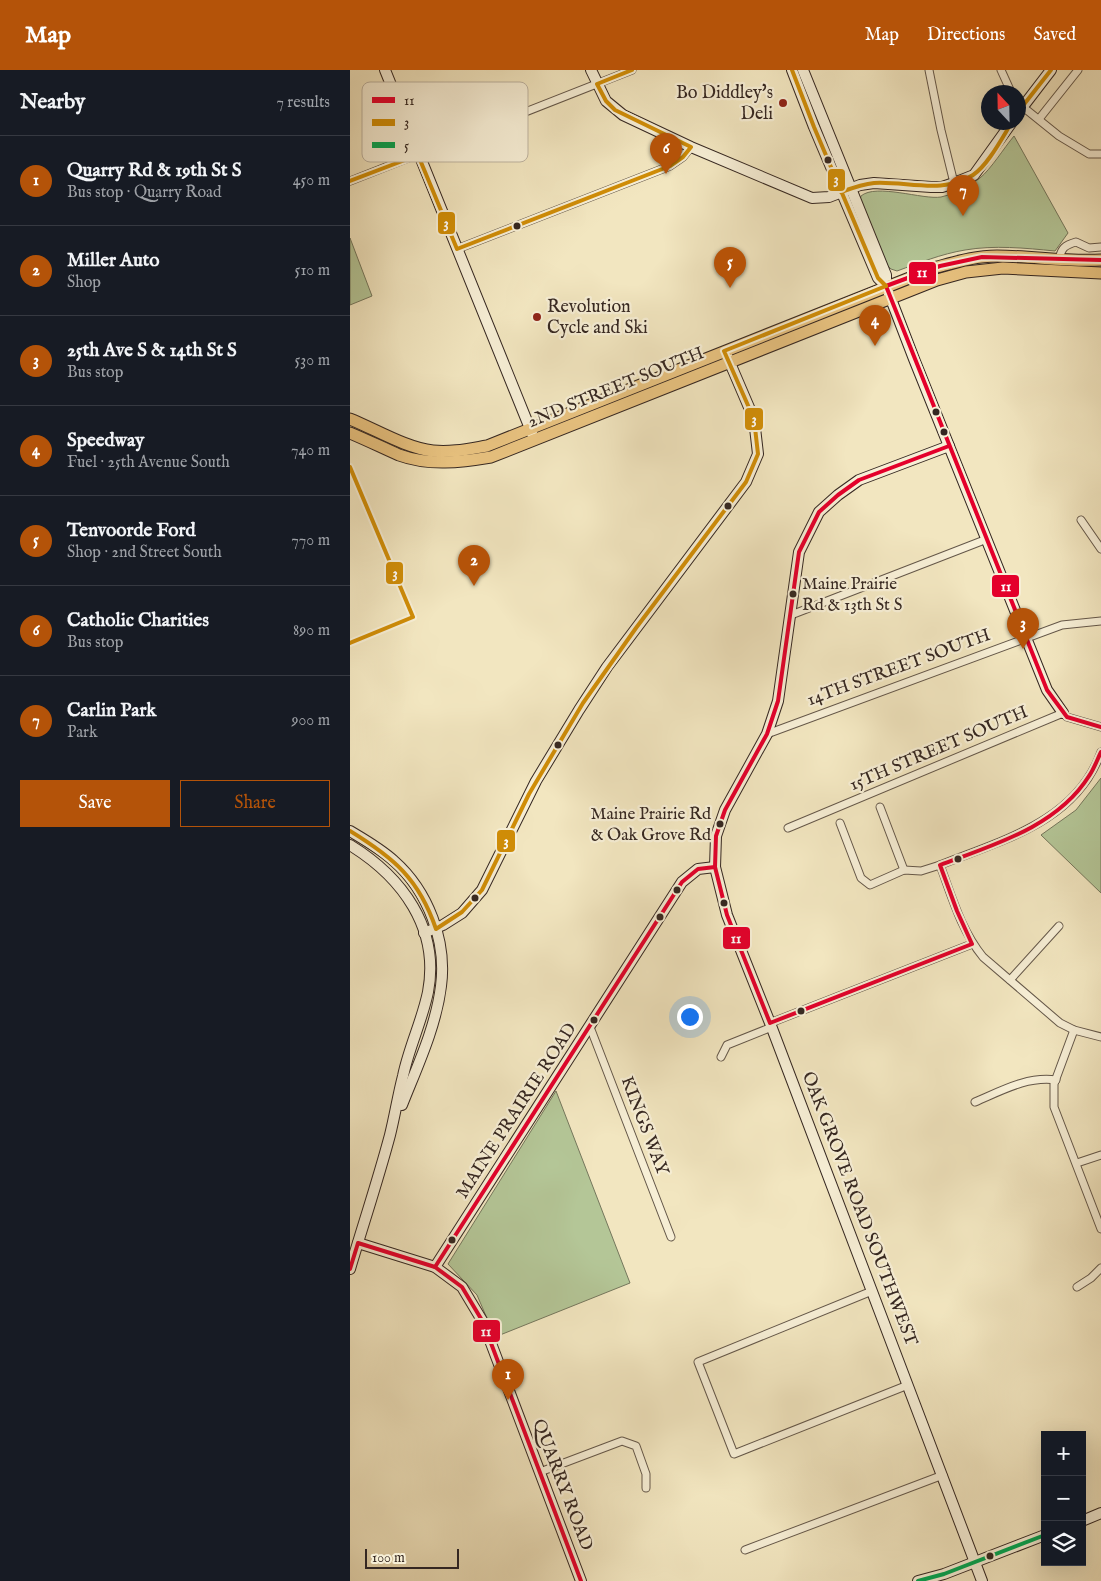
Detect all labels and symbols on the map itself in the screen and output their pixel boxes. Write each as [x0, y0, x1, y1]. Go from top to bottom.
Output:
legend [362, 82, 528, 162]
place label: Bo Diddley's Deli [676, 82, 773, 126]
north arrow [981, 85, 1026, 130]
text: 11 [404, 92, 414, 110]
marker: Bo Diddley's Deli [777, 97, 789, 109]
text: 3 [404, 114, 409, 132]
pin: 6 [650, 133, 682, 174]
text: 5 [404, 137, 409, 155]
unlabelled marker [823, 155, 833, 165]
line badge: 3 [827, 168, 846, 192]
text: 3 [833, 171, 839, 189]
pin: 7 [947, 175, 979, 216]
line badge: 3 [437, 211, 456, 235]
text: 3 [443, 215, 449, 233]
unlabelled marker [512, 221, 522, 231]
pin: 5 [714, 247, 746, 288]
line badge: 11 [908, 261, 937, 285]
text: 11 [917, 264, 927, 282]
place label: Revolution Cycle and Ski [547, 296, 648, 340]
pin: 4 [859, 305, 891, 346]
marker: Revolution Cycle and Ski [531, 311, 543, 323]
street label: 2ND STREET SOUTH [524, 342, 708, 434]
line badge: 3 [744, 407, 764, 431]
unlabelled marker [931, 407, 941, 417]
text: 3 [751, 411, 757, 429]
unlabelled marker [939, 427, 949, 437]
unlabelled marker [723, 501, 733, 511]
pin: 2 [458, 545, 490, 586]
line badge: 3 [385, 561, 404, 585]
text: 3 [392, 565, 398, 583]
place label: Maine Prairie Rd & 13th St S [802, 574, 902, 616]
line badge: 11 [991, 574, 1020, 598]
text: 11 [1001, 578, 1011, 596]
marker: Maine Prairie Rd & 13th St S [788, 589, 798, 599]
pin: 3 [1007, 608, 1039, 649]
street label: 14TH STREET SOUTH [804, 624, 994, 712]
street label: 15TH STREET SOUTH [846, 701, 1032, 797]
unlabelled marker [553, 740, 563, 750]
place label: Maine Prairie Rd & Oak Grove Rd [590, 804, 712, 846]
marker: Maine Prairie Rd & Oak Grove Rd [715, 819, 725, 829]
line badge: 3 [496, 829, 516, 853]
text: 3 [503, 833, 509, 851]
unlabelled marker [953, 854, 963, 864]
unlabelled marker [672, 885, 682, 895]
unlabelled marker [470, 893, 480, 903]
unlabelled marker [719, 898, 729, 908]
unlabelled marker [655, 912, 665, 922]
line badge: 11 [722, 926, 751, 950]
text: 11 [731, 930, 741, 948]
your location [677, 1004, 703, 1030]
unlabelled marker [796, 1006, 806, 1016]
unlabelled marker [589, 1015, 599, 1025]
street label: MAINE PRAIRIE ROAD [452, 1019, 582, 1203]
street label: OAK GROVE ROAD SOUTHWEST [796, 1068, 922, 1350]
street label: KINGS WAY [615, 1073, 674, 1179]
unlabelled marker [447, 1235, 457, 1245]
line badge: 11 [472, 1319, 501, 1343]
text: 11 [481, 1323, 491, 1341]
pin: 1 [492, 1359, 524, 1400]
street label: QUARRY ROAD [526, 1416, 598, 1554]
scale bar [365, 1546, 459, 1569]
unlabelled marker [985, 1551, 995, 1561]

